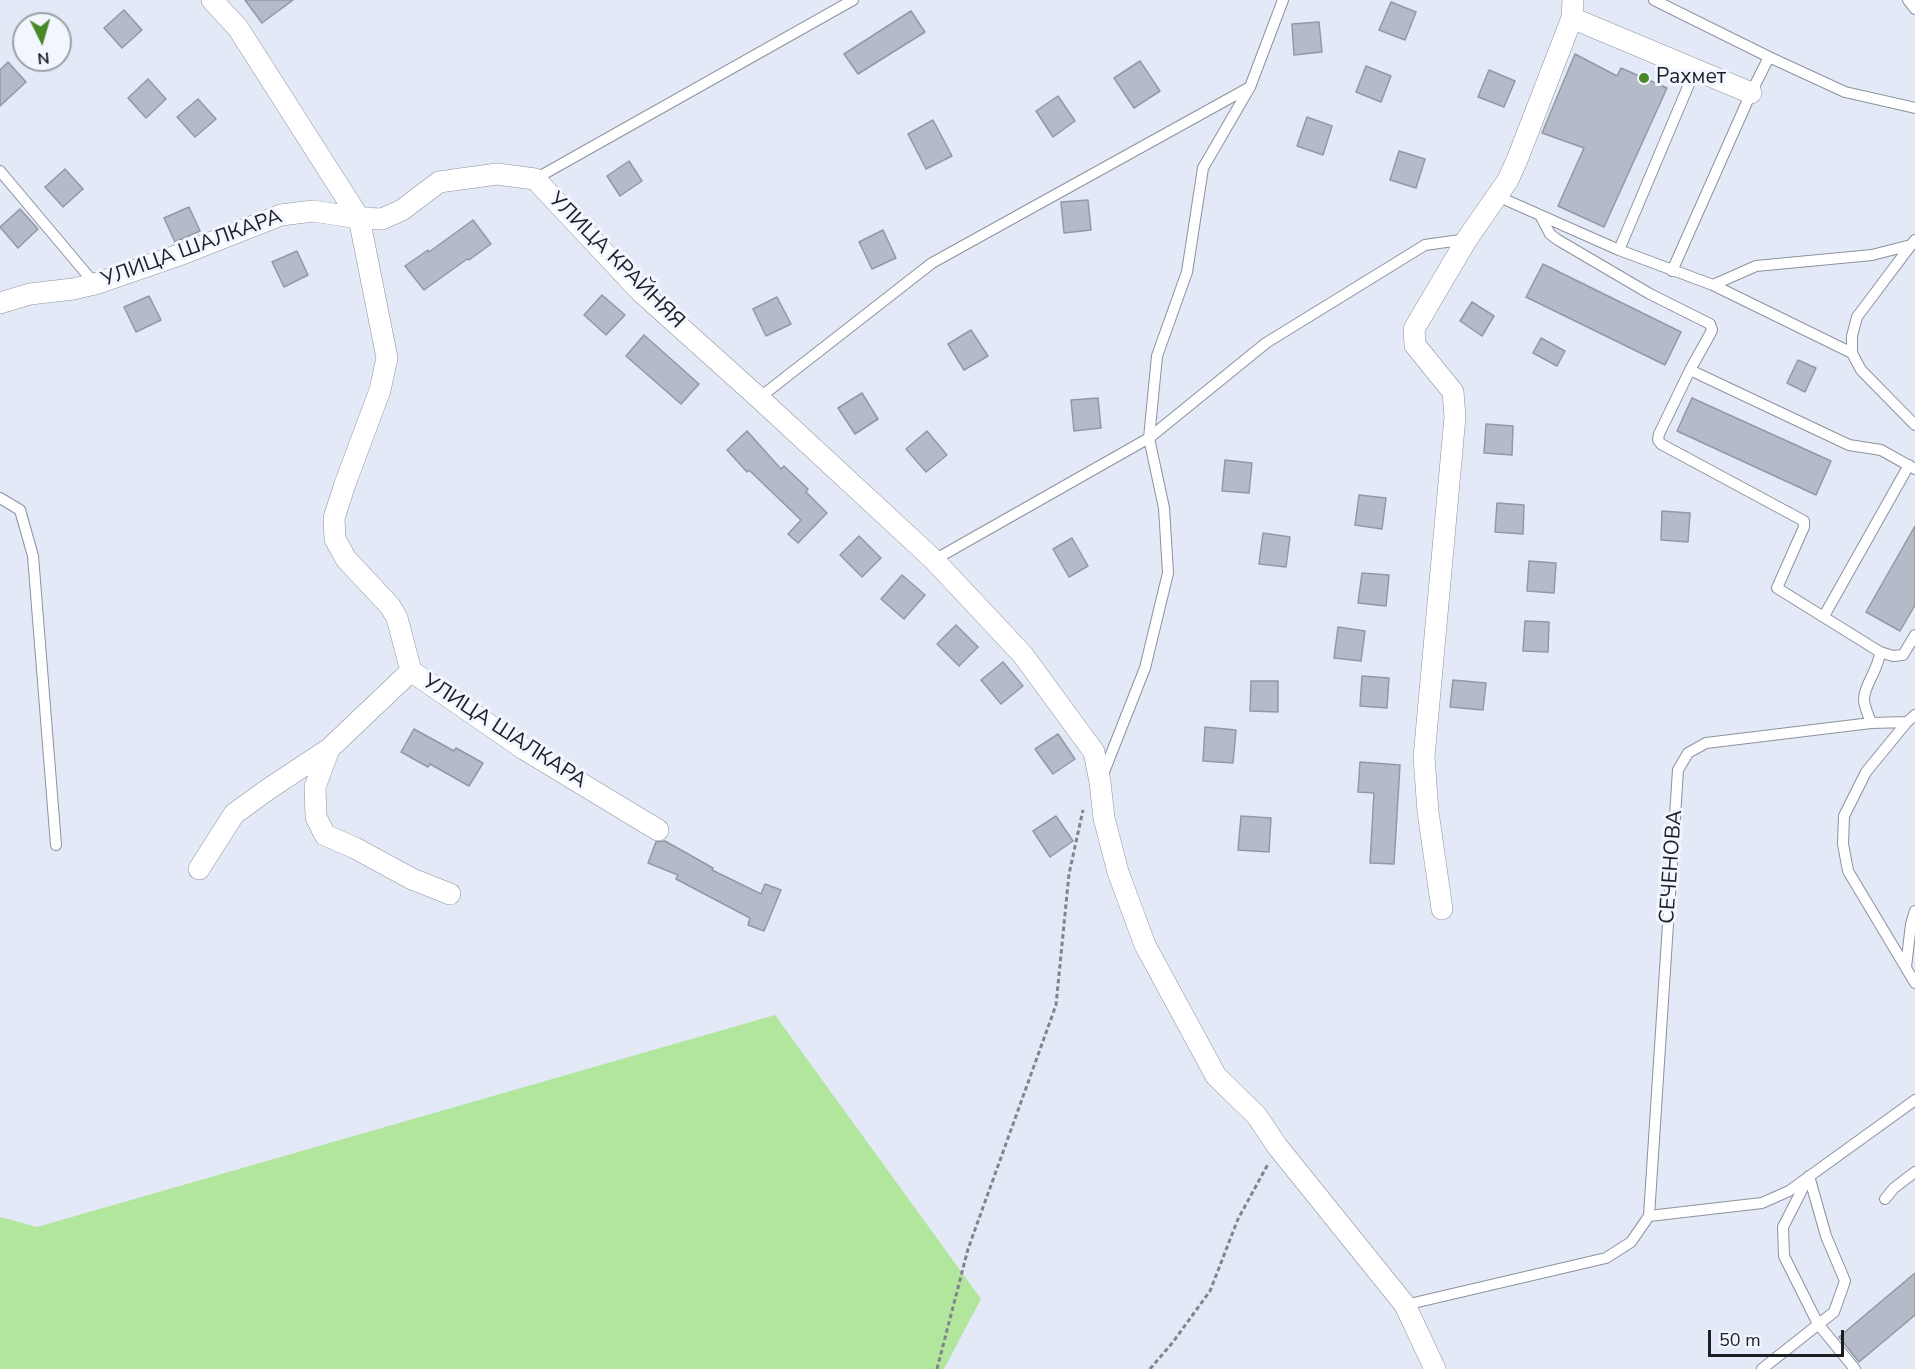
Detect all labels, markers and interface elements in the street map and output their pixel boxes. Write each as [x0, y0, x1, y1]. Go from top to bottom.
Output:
north arrow [12, 12, 72, 72]
text: N [36, 46, 50, 69]
place label: Рахмет [1656, 65, 1726, 91]
marker: Рахмет [1637, 71, 1651, 85]
street label: УЛИЦА КРАЙНЯЯ [543, 188, 689, 334]
street label: УЛИЦА ШАЛКАРА [98, 205, 286, 293]
street label: УЛИЦА ШАЛКАРА [417, 670, 591, 794]
street label: СЕЧЕНОВА [1655, 809, 1689, 925]
scale bar [1711, 1318, 1848, 1356]
text: 50 m [1719, 1328, 1761, 1352]

